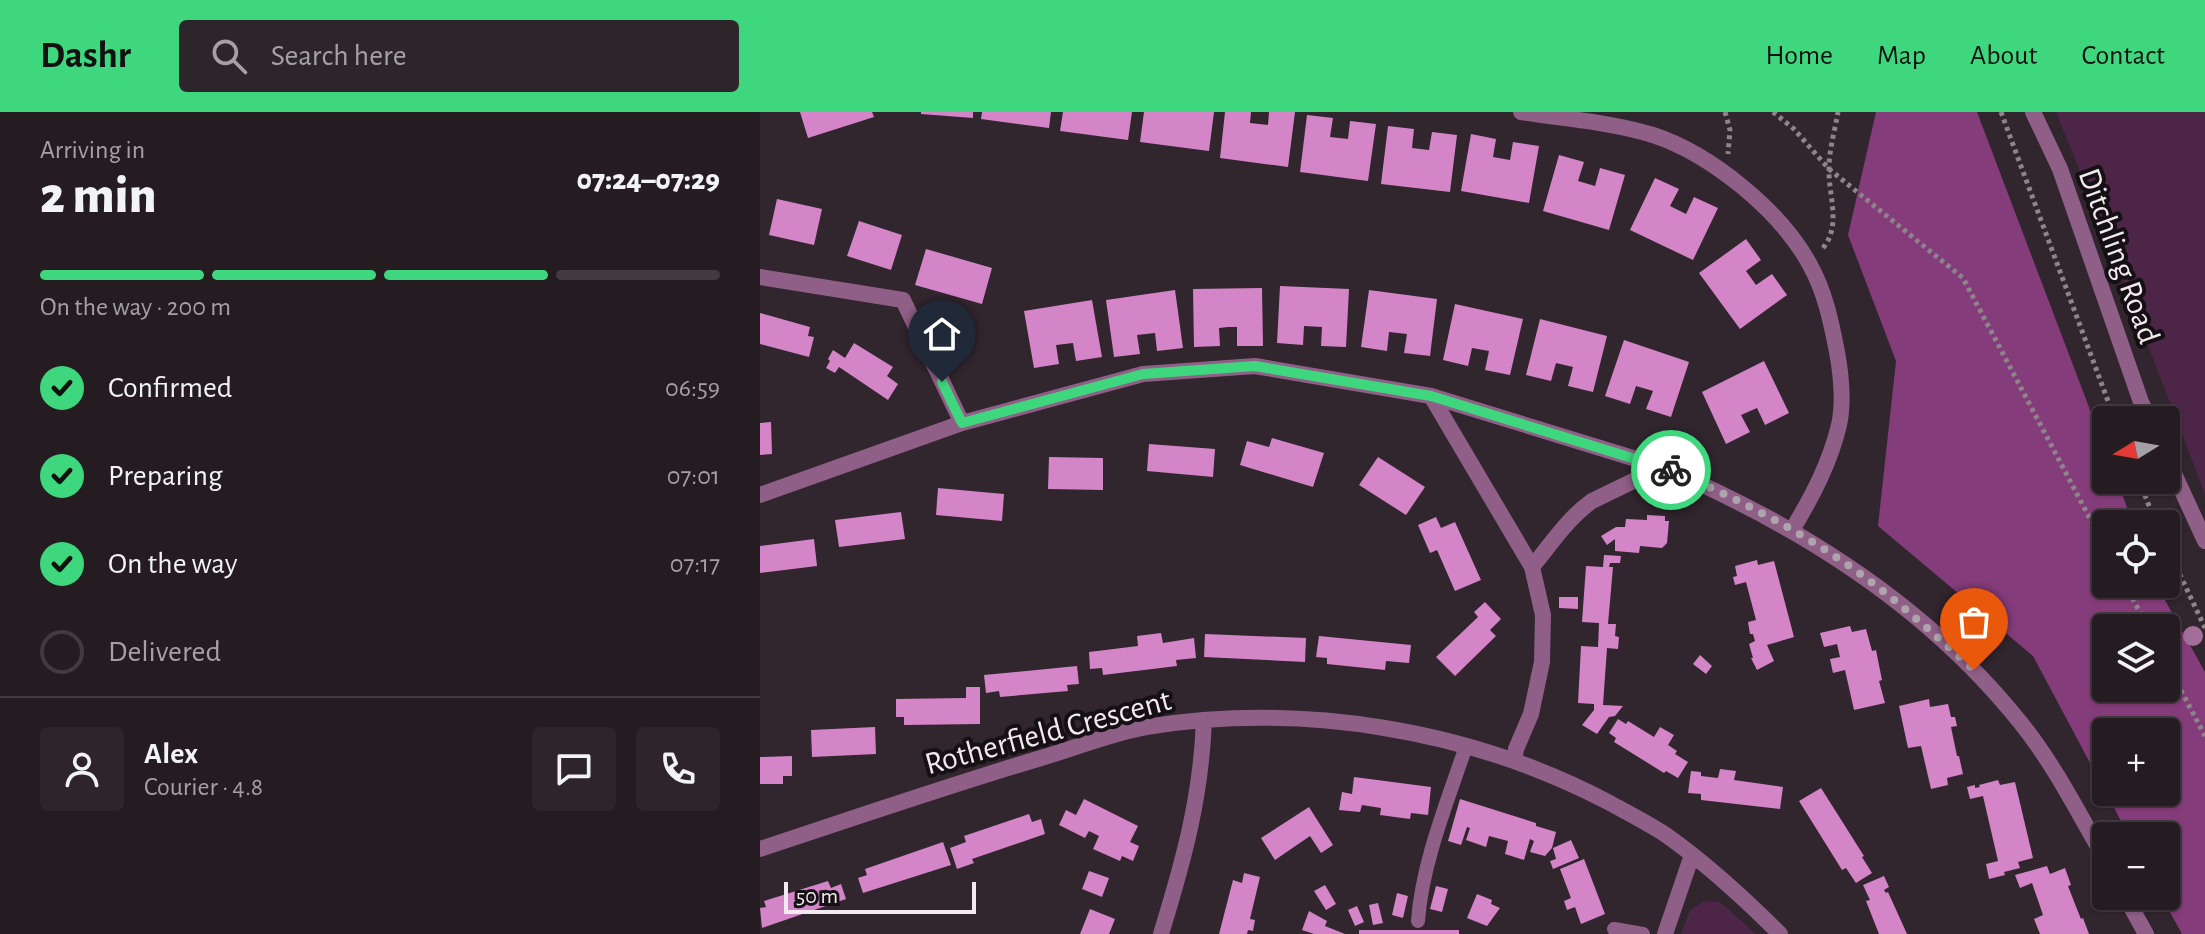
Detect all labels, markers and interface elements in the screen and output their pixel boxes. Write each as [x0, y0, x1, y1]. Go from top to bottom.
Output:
search box [179, 20, 739, 92]
icon: search [207, 34, 251, 78]
text: Dashr [40, 37, 131, 75]
text: Search here [271, 41, 407, 71]
text: Home [1766, 42, 1833, 70]
text: Map [1877, 42, 1926, 70]
text: About [1970, 42, 2038, 70]
text: Contact [2082, 42, 2165, 70]
text: Arriving in [40, 137, 145, 163]
street label: Ditchling Road [2073, 164, 2165, 348]
text: 07:24–07:29 [576, 165, 720, 195]
text: 2 min [40, 170, 156, 222]
text: On the way · 200 m [40, 294, 231, 320]
pin [908, 300, 976, 382]
icon: home [920, 312, 964, 356]
icon: check [40, 366, 84, 410]
text: Confirmed [108, 373, 232, 403]
text: 06:59 [665, 375, 720, 401]
north arrow [2092, 406, 2180, 494]
map controls [2092, 406, 2180, 910]
courier [1631, 430, 1711, 510]
icon: bike [1649, 448, 1693, 492]
icon: check [40, 454, 84, 498]
text: Preparing [108, 461, 223, 491]
text: 07:01 [667, 463, 720, 489]
button: locate [2092, 510, 2180, 598]
icon: check [40, 542, 84, 586]
text: On the way [108, 549, 237, 579]
text: 07:17 [670, 551, 720, 577]
pin [1940, 588, 2008, 670]
icon: bag [1952, 600, 1996, 644]
button: layers [2092, 614, 2180, 702]
text: Delivered [108, 637, 221, 667]
street label: Rotherfield Crescent [922, 684, 1174, 780]
button: + [2092, 718, 2180, 806]
button: person [40, 727, 124, 811]
button: chat [532, 727, 616, 811]
button: phone [636, 727, 720, 811]
text: Alex [144, 739, 198, 769]
text: Courier · 4.8 [144, 774, 263, 800]
button: − [2092, 822, 2180, 910]
scale bar [784, 878, 976, 914]
text: 50 m [796, 885, 838, 907]

